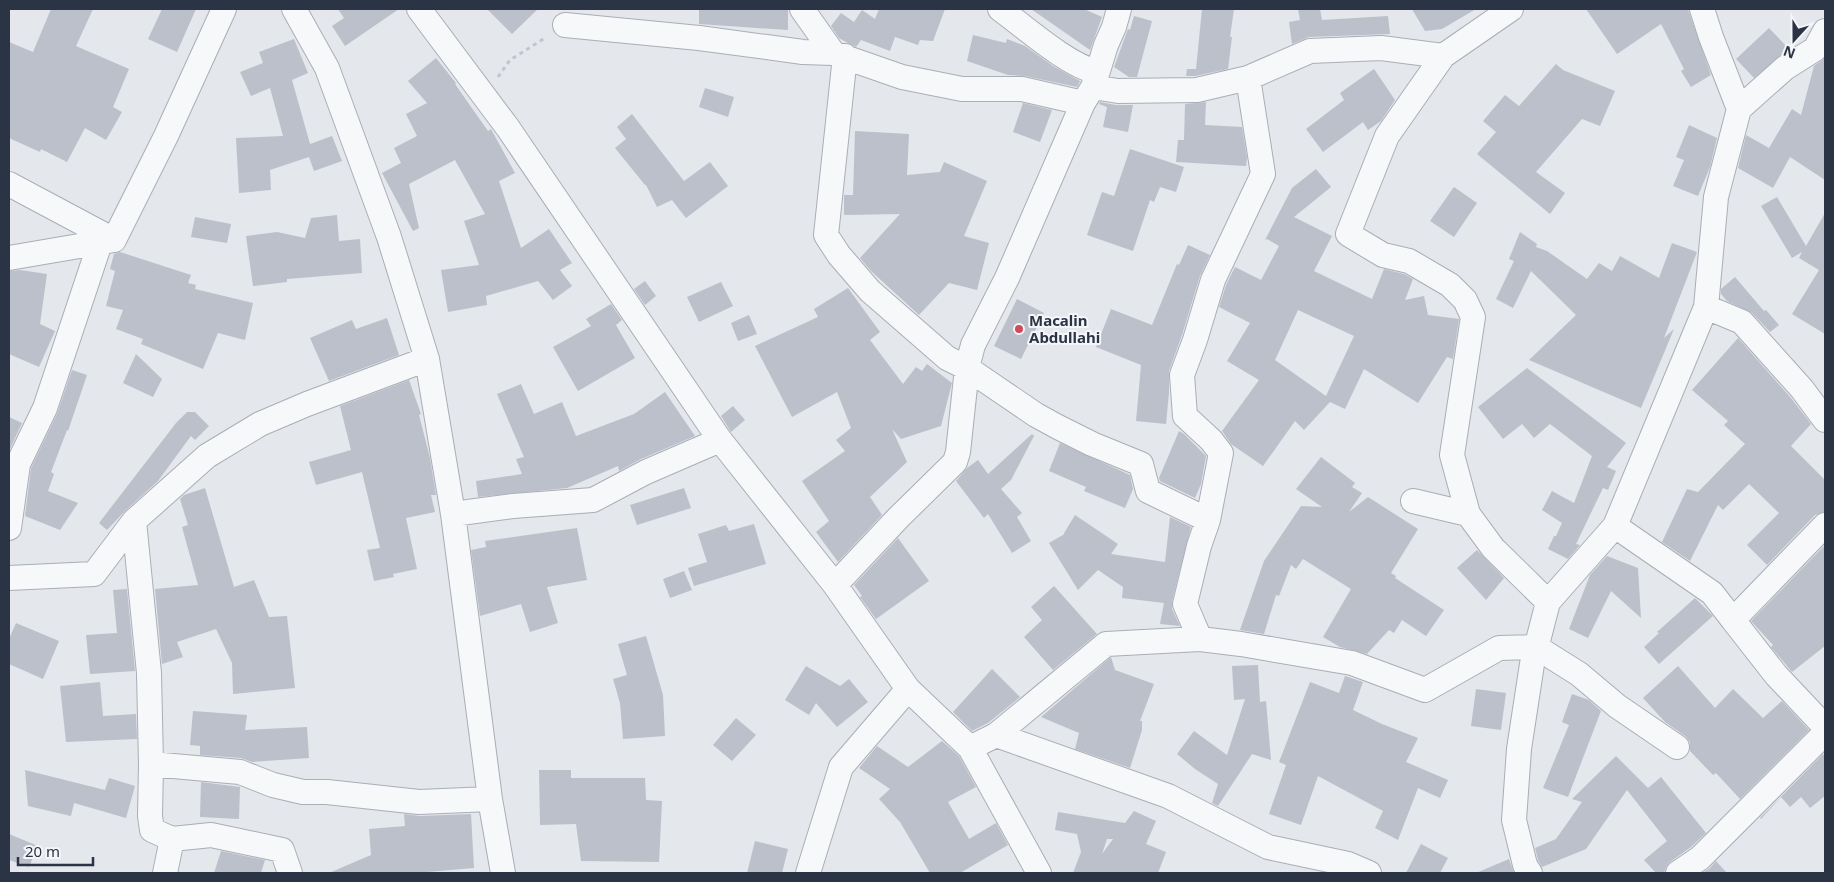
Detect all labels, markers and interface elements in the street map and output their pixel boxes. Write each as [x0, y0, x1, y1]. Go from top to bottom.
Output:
north arrow [1769, 15, 1819, 65]
text: N [1780, 42, 1798, 64]
place label: Macalin Abdullahi [1029, 310, 1100, 347]
marker: Macalin Abdullahi [1013, 323, 1025, 335]
scale bar [18, 834, 92, 866]
text: 20 m [25, 841, 60, 861]

